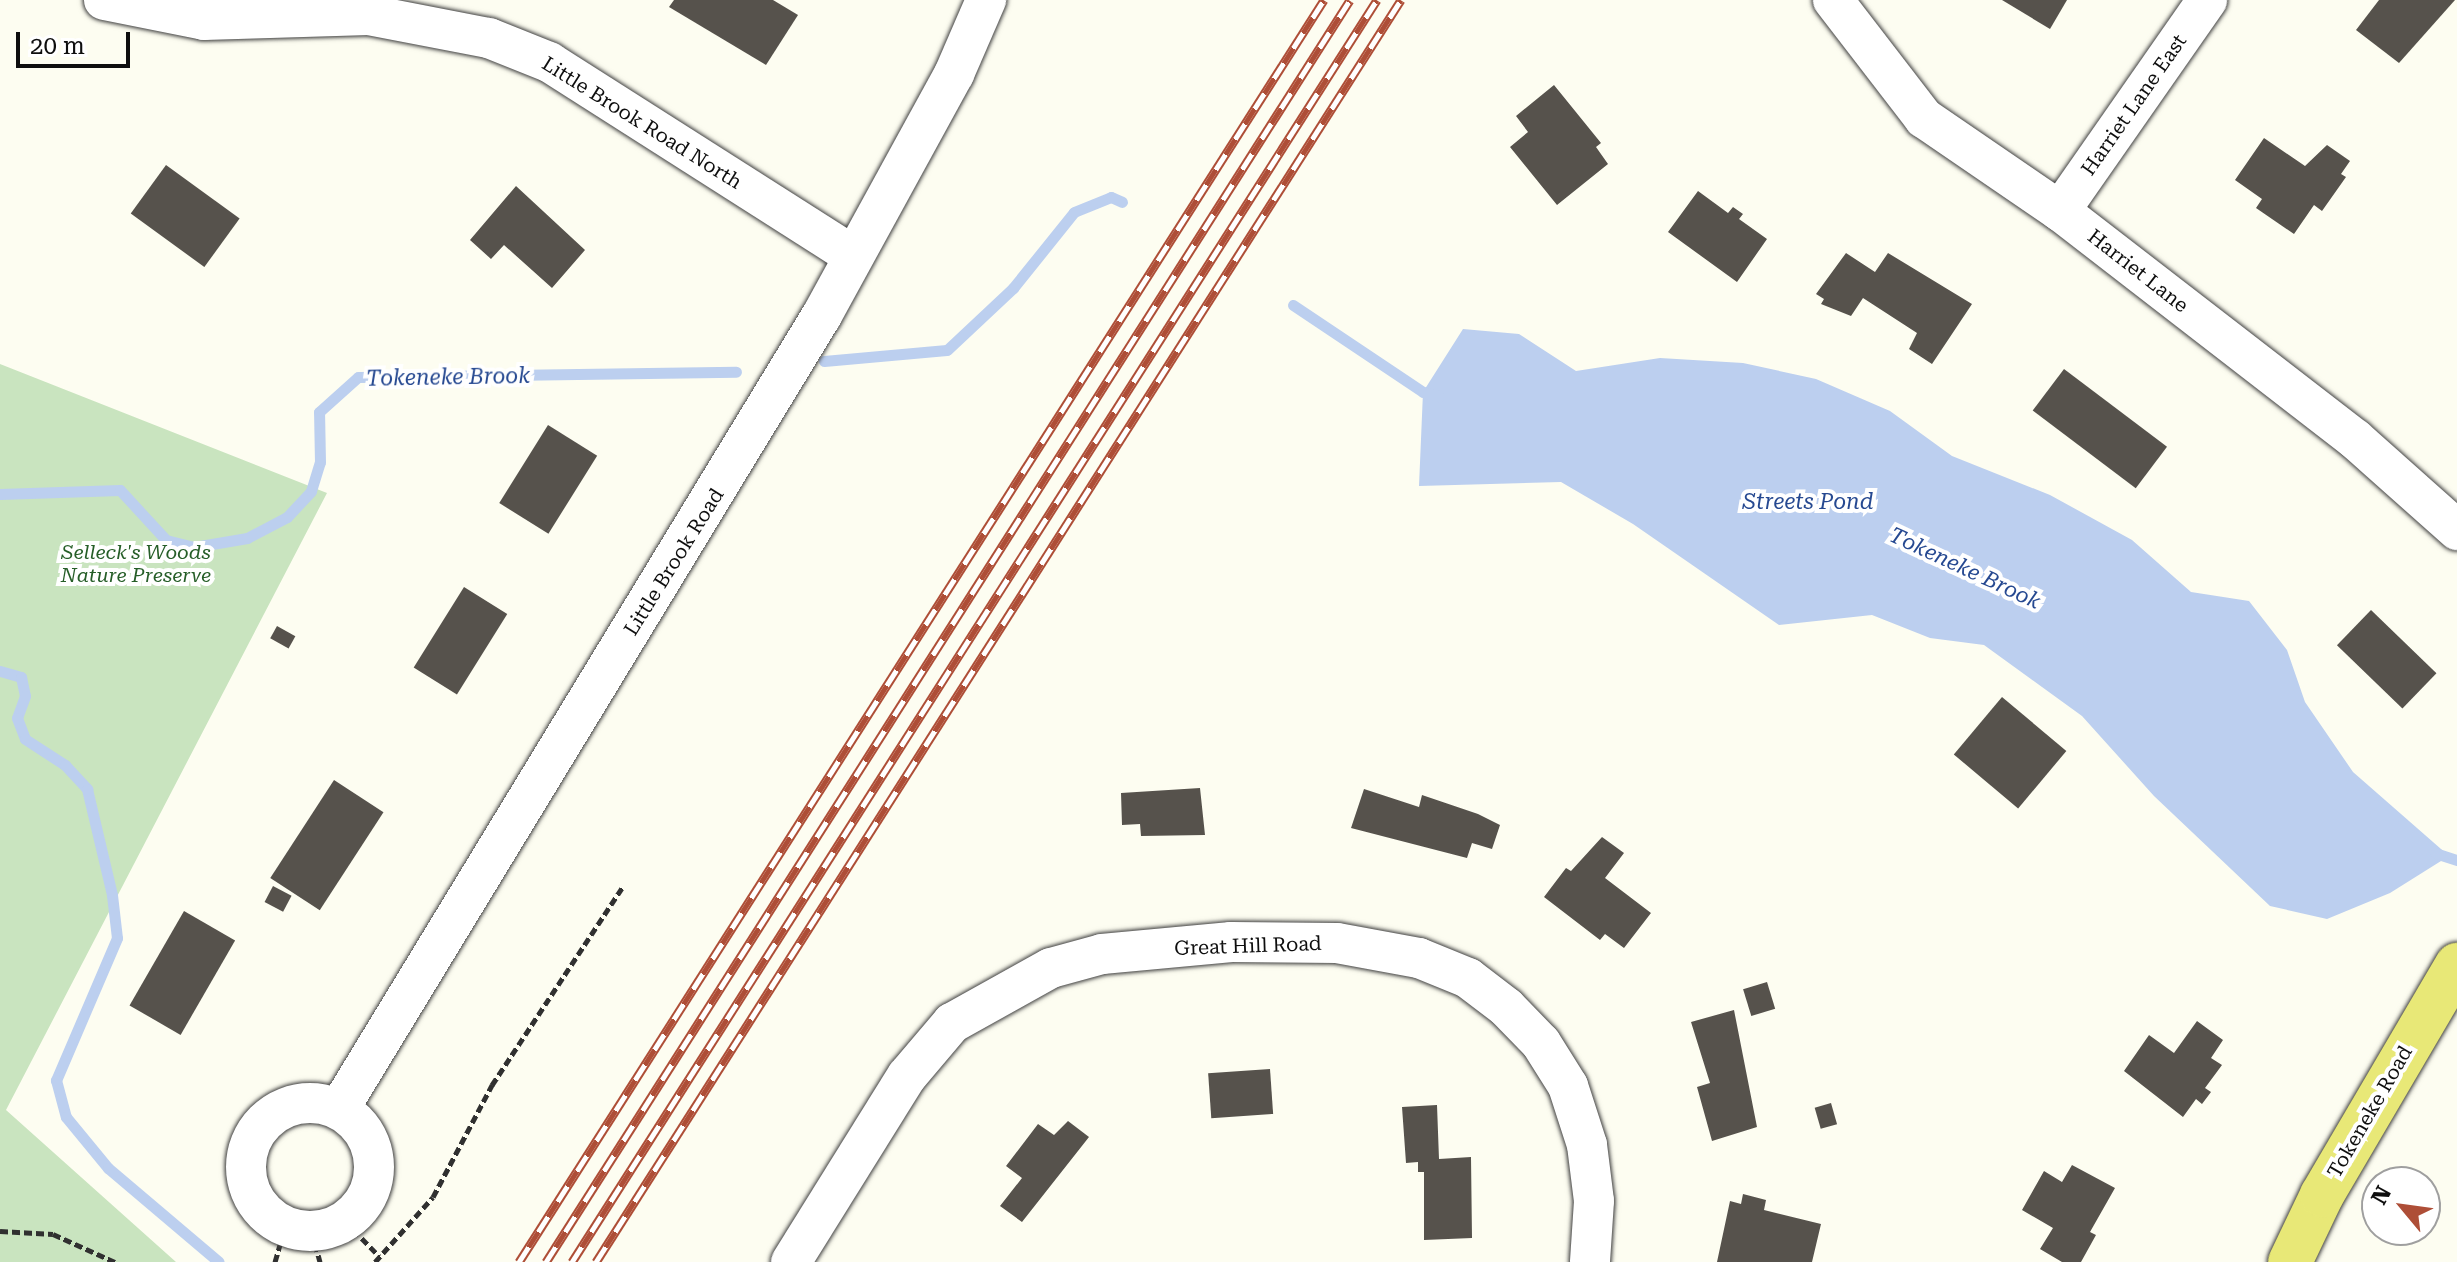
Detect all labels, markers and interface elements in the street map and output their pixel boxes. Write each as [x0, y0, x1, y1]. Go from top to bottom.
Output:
scale bar [20, 16, 134, 66]
street label: Harriet Lane East [2076, 30, 2192, 180]
text: 20 m [30, 32, 85, 60]
street label: Little Brook Road North [538, 52, 746, 194]
street label: Harriet Lane [2083, 224, 2193, 318]
water label: Tokeneke Brook [366, 362, 530, 392]
street label: Little Brook Road [619, 484, 729, 640]
water label: Streets Pond [1743, 489, 1873, 515]
water label: Tokeneke Brook [1885, 521, 2045, 615]
park label: Selleck's Woods Nature Preserve [61, 541, 211, 588]
street label: Great Hill Road [1174, 931, 1322, 961]
street label: Tokeneke Road [2323, 1042, 2417, 1182]
north arrow [2361, 1166, 2441, 1246]
text: N [2366, 1182, 2396, 1209]

